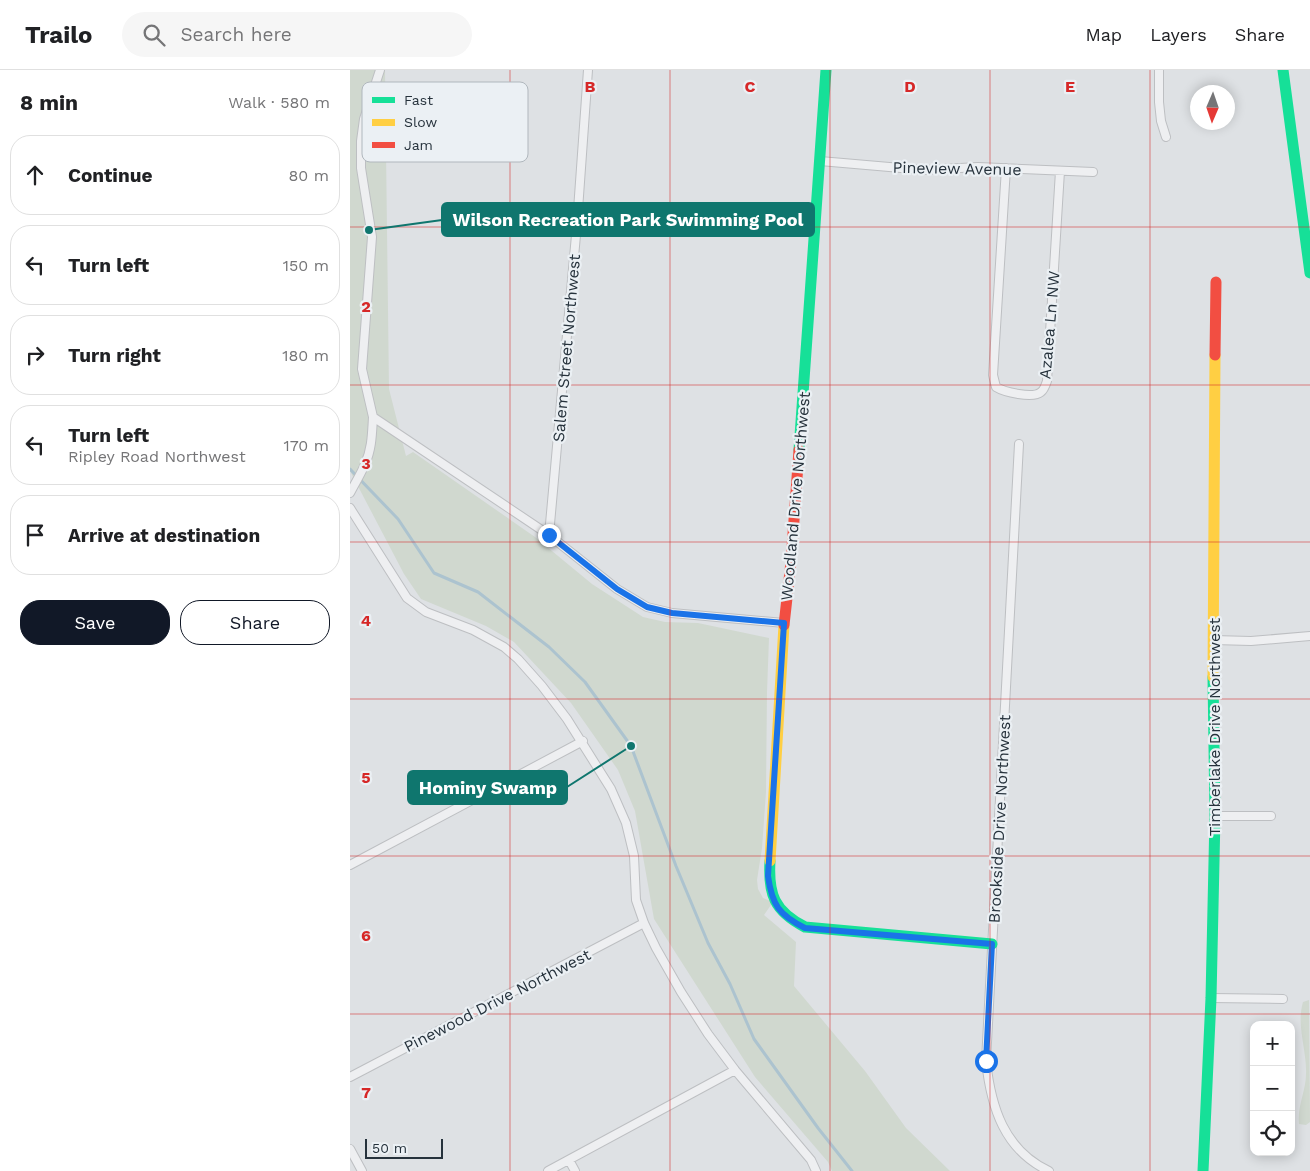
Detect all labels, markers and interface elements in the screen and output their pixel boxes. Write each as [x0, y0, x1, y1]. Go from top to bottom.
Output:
search box [122, 12, 472, 57]
text: Trailo [25, 21, 92, 49]
icon: search [140, 21, 168, 49]
text: Search here [180, 23, 292, 46]
text: Map [1085, 24, 1122, 45]
text: Layers [1150, 24, 1207, 45]
text: Share [1235, 24, 1285, 45]
text: B [585, 77, 596, 96]
text: C [745, 77, 756, 96]
text: D [904, 77, 916, 96]
text: E [1065, 77, 1075, 96]
legend [362, 82, 528, 162]
north arrow [1190, 85, 1235, 130]
text: 8 min [20, 90, 78, 115]
text: Fast [404, 92, 433, 108]
text: Walk · 580 m [228, 93, 330, 112]
text: Slow [404, 114, 437, 130]
text: Jam [404, 137, 433, 153]
street label: Pineview Avenue [892, 158, 1022, 179]
icon: ahead [21, 161, 49, 189]
text: Continue [68, 164, 152, 187]
text: 80 m [288, 166, 329, 185]
callout: Wilson Recreation Park Swimming Pool [442, 203, 814, 236]
text: Wilson Recreation Park Swimming Pool [453, 209, 804, 230]
icon: left [21, 251, 49, 279]
street label: Salem Street Northwest [549, 253, 584, 443]
text: Turn left [68, 254, 149, 277]
text: 150 m [283, 256, 329, 275]
street label: Azalea Ln NW [1035, 270, 1064, 380]
text: 2 [361, 297, 371, 316]
icon: right [21, 341, 49, 369]
text: Turn right [68, 344, 161, 367]
text: 180 m [282, 346, 329, 365]
street label: Woodland Drive Northwest [777, 390, 814, 601]
text: Turn left [68, 424, 149, 447]
icon: left [21, 431, 49, 459]
text: 170 m [283, 436, 329, 455]
text: Ripley Road Northwest [68, 447, 246, 466]
text: 3 [361, 454, 371, 473]
icon: arrive [21, 521, 49, 549]
text: Arrive at destination [68, 524, 260, 547]
route end [538, 524, 561, 547]
button: Save [20, 600, 170, 645]
button: Share [180, 600, 330, 645]
text: 4 [361, 611, 371, 630]
street label: Timberlake Drive Northwest [1205, 617, 1224, 836]
street label: Brookside Drive Northwest [985, 714, 1014, 924]
text: 5 [361, 768, 371, 787]
callout: Hominy Swamp [408, 771, 567, 804]
text: Hominy Swamp [419, 777, 557, 798]
text: 6 [361, 926, 371, 945]
street label: Pinewood Drive Northwest [401, 945, 594, 1056]
map controls [1250, 1021, 1295, 1156]
button: + [1250, 1021, 1295, 1066]
route start [975, 1050, 998, 1073]
button: − [1250, 1066, 1295, 1111]
text: 7 [361, 1083, 371, 1102]
button: locate [1250, 1111, 1295, 1156]
scale bar [365, 1136, 442, 1159]
text: 50 m [372, 1140, 407, 1156]

